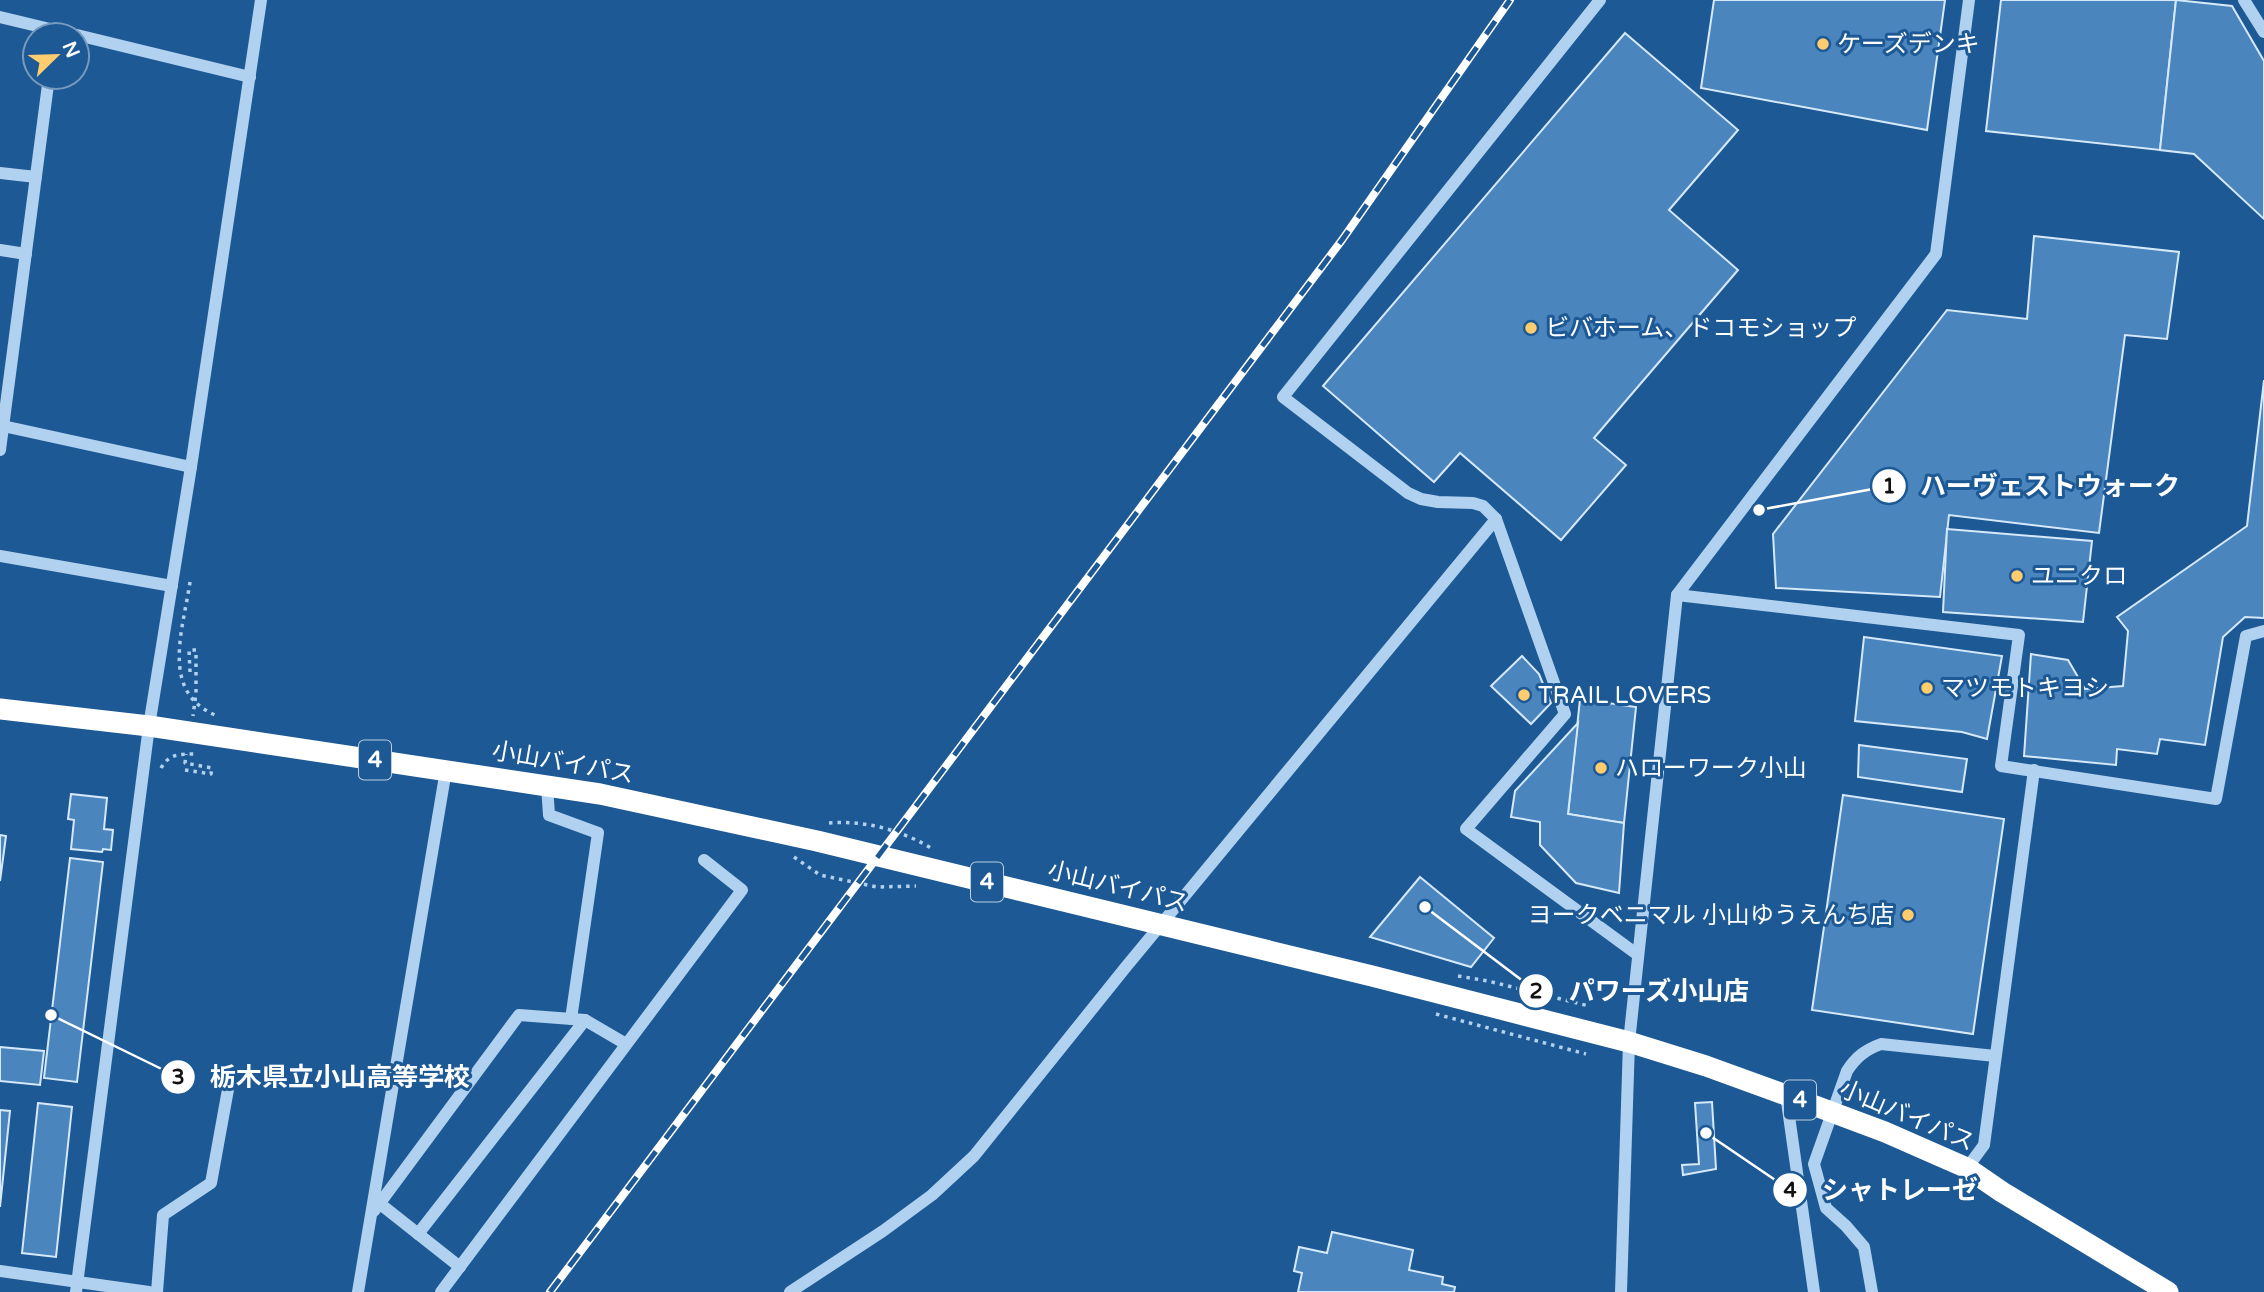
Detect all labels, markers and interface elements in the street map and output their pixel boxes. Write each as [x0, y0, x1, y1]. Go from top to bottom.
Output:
north arrow [21, 21, 91, 91]
place label: ケーズデンキ [1837, 30, 1980, 59]
marker: ケーズデンキ [1815, 36, 1831, 52]
text: N [58, 38, 84, 61]
place label: ビバホーム、ドコモショップ [1545, 314, 1856, 343]
marker: ビバホーム、ドコモショップ [1523, 320, 1539, 336]
callout: ハーヴェストウォーク [1871, 462, 2194, 509]
text: ハーヴェストウォーク [1920, 471, 2180, 502]
text: 1 [1882, 474, 1896, 499]
place label: ユニクロ [2031, 562, 2127, 591]
marker: ユニクロ [2009, 568, 2025, 584]
place label: マツモトキヨシ [1941, 674, 2109, 703]
marker: マツモトキヨシ [1919, 680, 1935, 696]
place label: TRAIL LOVERS [1538, 681, 1711, 710]
marker: TRAIL LOVERS [1516, 687, 1532, 703]
street label: 小山バイパス [490, 736, 636, 790]
road number: 4 [359, 740, 391, 780]
place label: ハローワーク小山 [1615, 754, 1807, 783]
marker: ハローワーク小山 [1593, 760, 1609, 776]
street label: 小山バイパス [1045, 856, 1191, 918]
road number: 4 [971, 862, 1003, 902]
place label: ヨークベニマル 小山ゆうえんち店 [1528, 901, 1894, 930]
marker: ヨークベニマル 小山ゆうえんち店 [1900, 907, 1916, 923]
callout: パワーズ小山店 [1519, 967, 1764, 1014]
text: パワーズ小山店 [1569, 976, 1749, 1007]
text: 2 [1529, 979, 1543, 1004]
callout: 栃木県立小山高等学校 [161, 1053, 484, 1100]
text: 栃木県立小山高等学校 [210, 1062, 470, 1093]
text: 3 [171, 1065, 185, 1090]
street label: 小山バイパス [1835, 1075, 1979, 1157]
road number: 4 [1784, 1080, 1816, 1120]
callout: シャトレーゼ [1773, 1166, 1992, 1213]
text: シャトレーゼ [1822, 1175, 1978, 1206]
text: 4 [1783, 1178, 1797, 1203]

